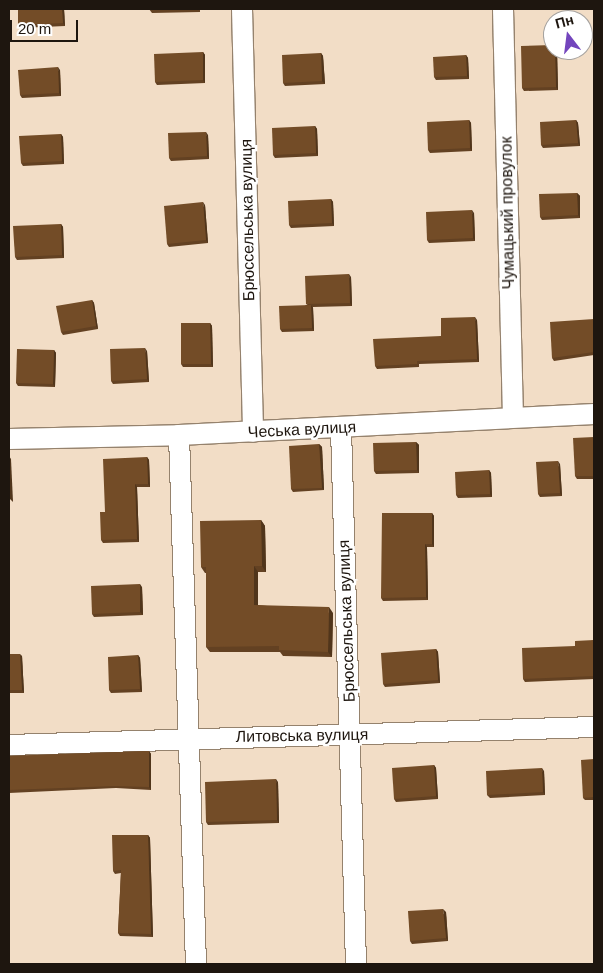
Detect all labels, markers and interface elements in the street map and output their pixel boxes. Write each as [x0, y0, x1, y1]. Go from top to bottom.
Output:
scale bar [12, 10, 80, 42]
north arrow [543, 10, 593, 60]
text: Пн [553, 11, 575, 32]
text: 20 m [18, 20, 51, 37]
street label: Чумацький провулок [497, 136, 519, 290]
street label: Брюссельська вулиця [237, 139, 259, 301]
street label: Чеська вулиця [247, 418, 357, 442]
street label: Брюссельська вулиця [335, 540, 359, 702]
street label: Литовська вулиця [235, 725, 369, 747]

